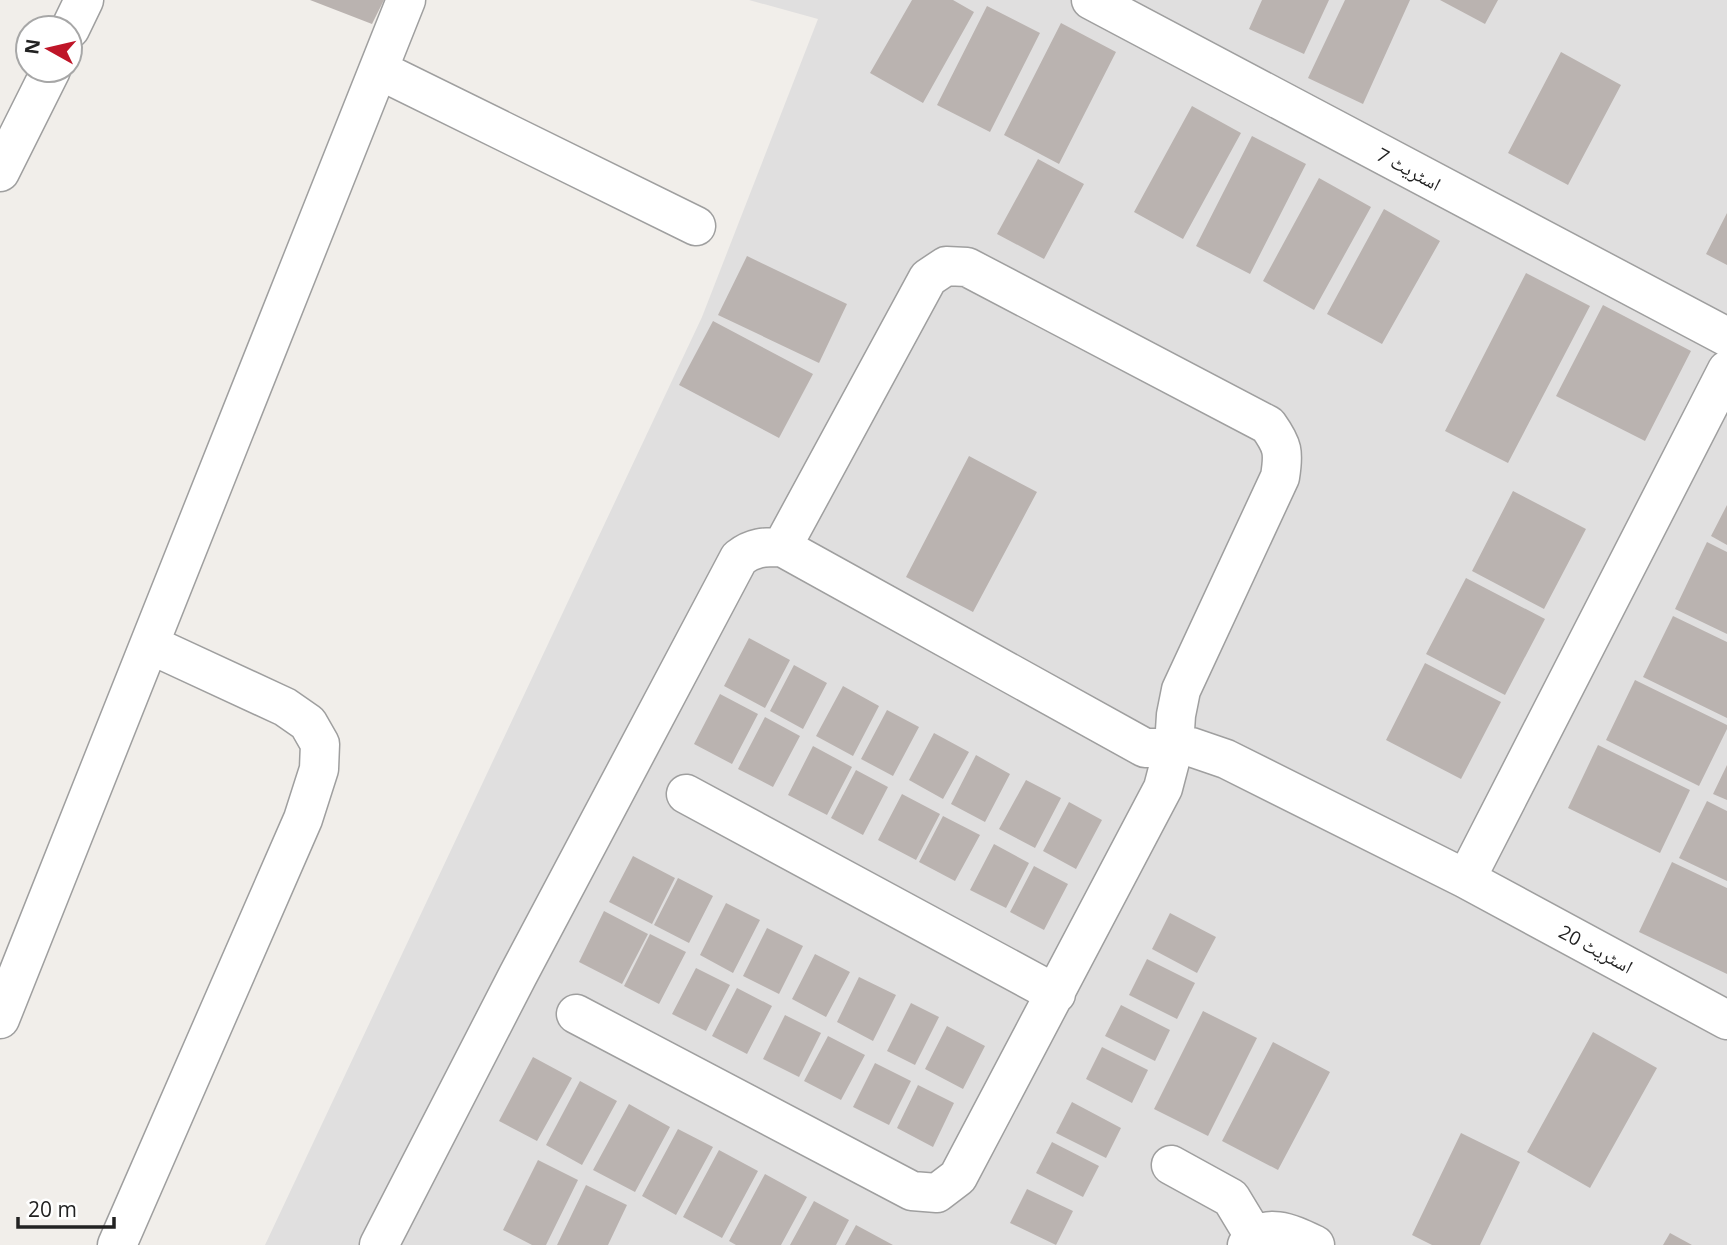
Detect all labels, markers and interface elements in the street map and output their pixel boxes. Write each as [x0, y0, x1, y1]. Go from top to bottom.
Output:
north arrow [14, 14, 84, 84]
text: N [18, 37, 46, 56]
street label: اسٹریٹ 7 [1372, 141, 1446, 197]
street label: اسٹریٹ 20 [1554, 919, 1638, 979]
scale bar [18, 1186, 114, 1230]
text: 20 m [28, 1195, 77, 1223]

